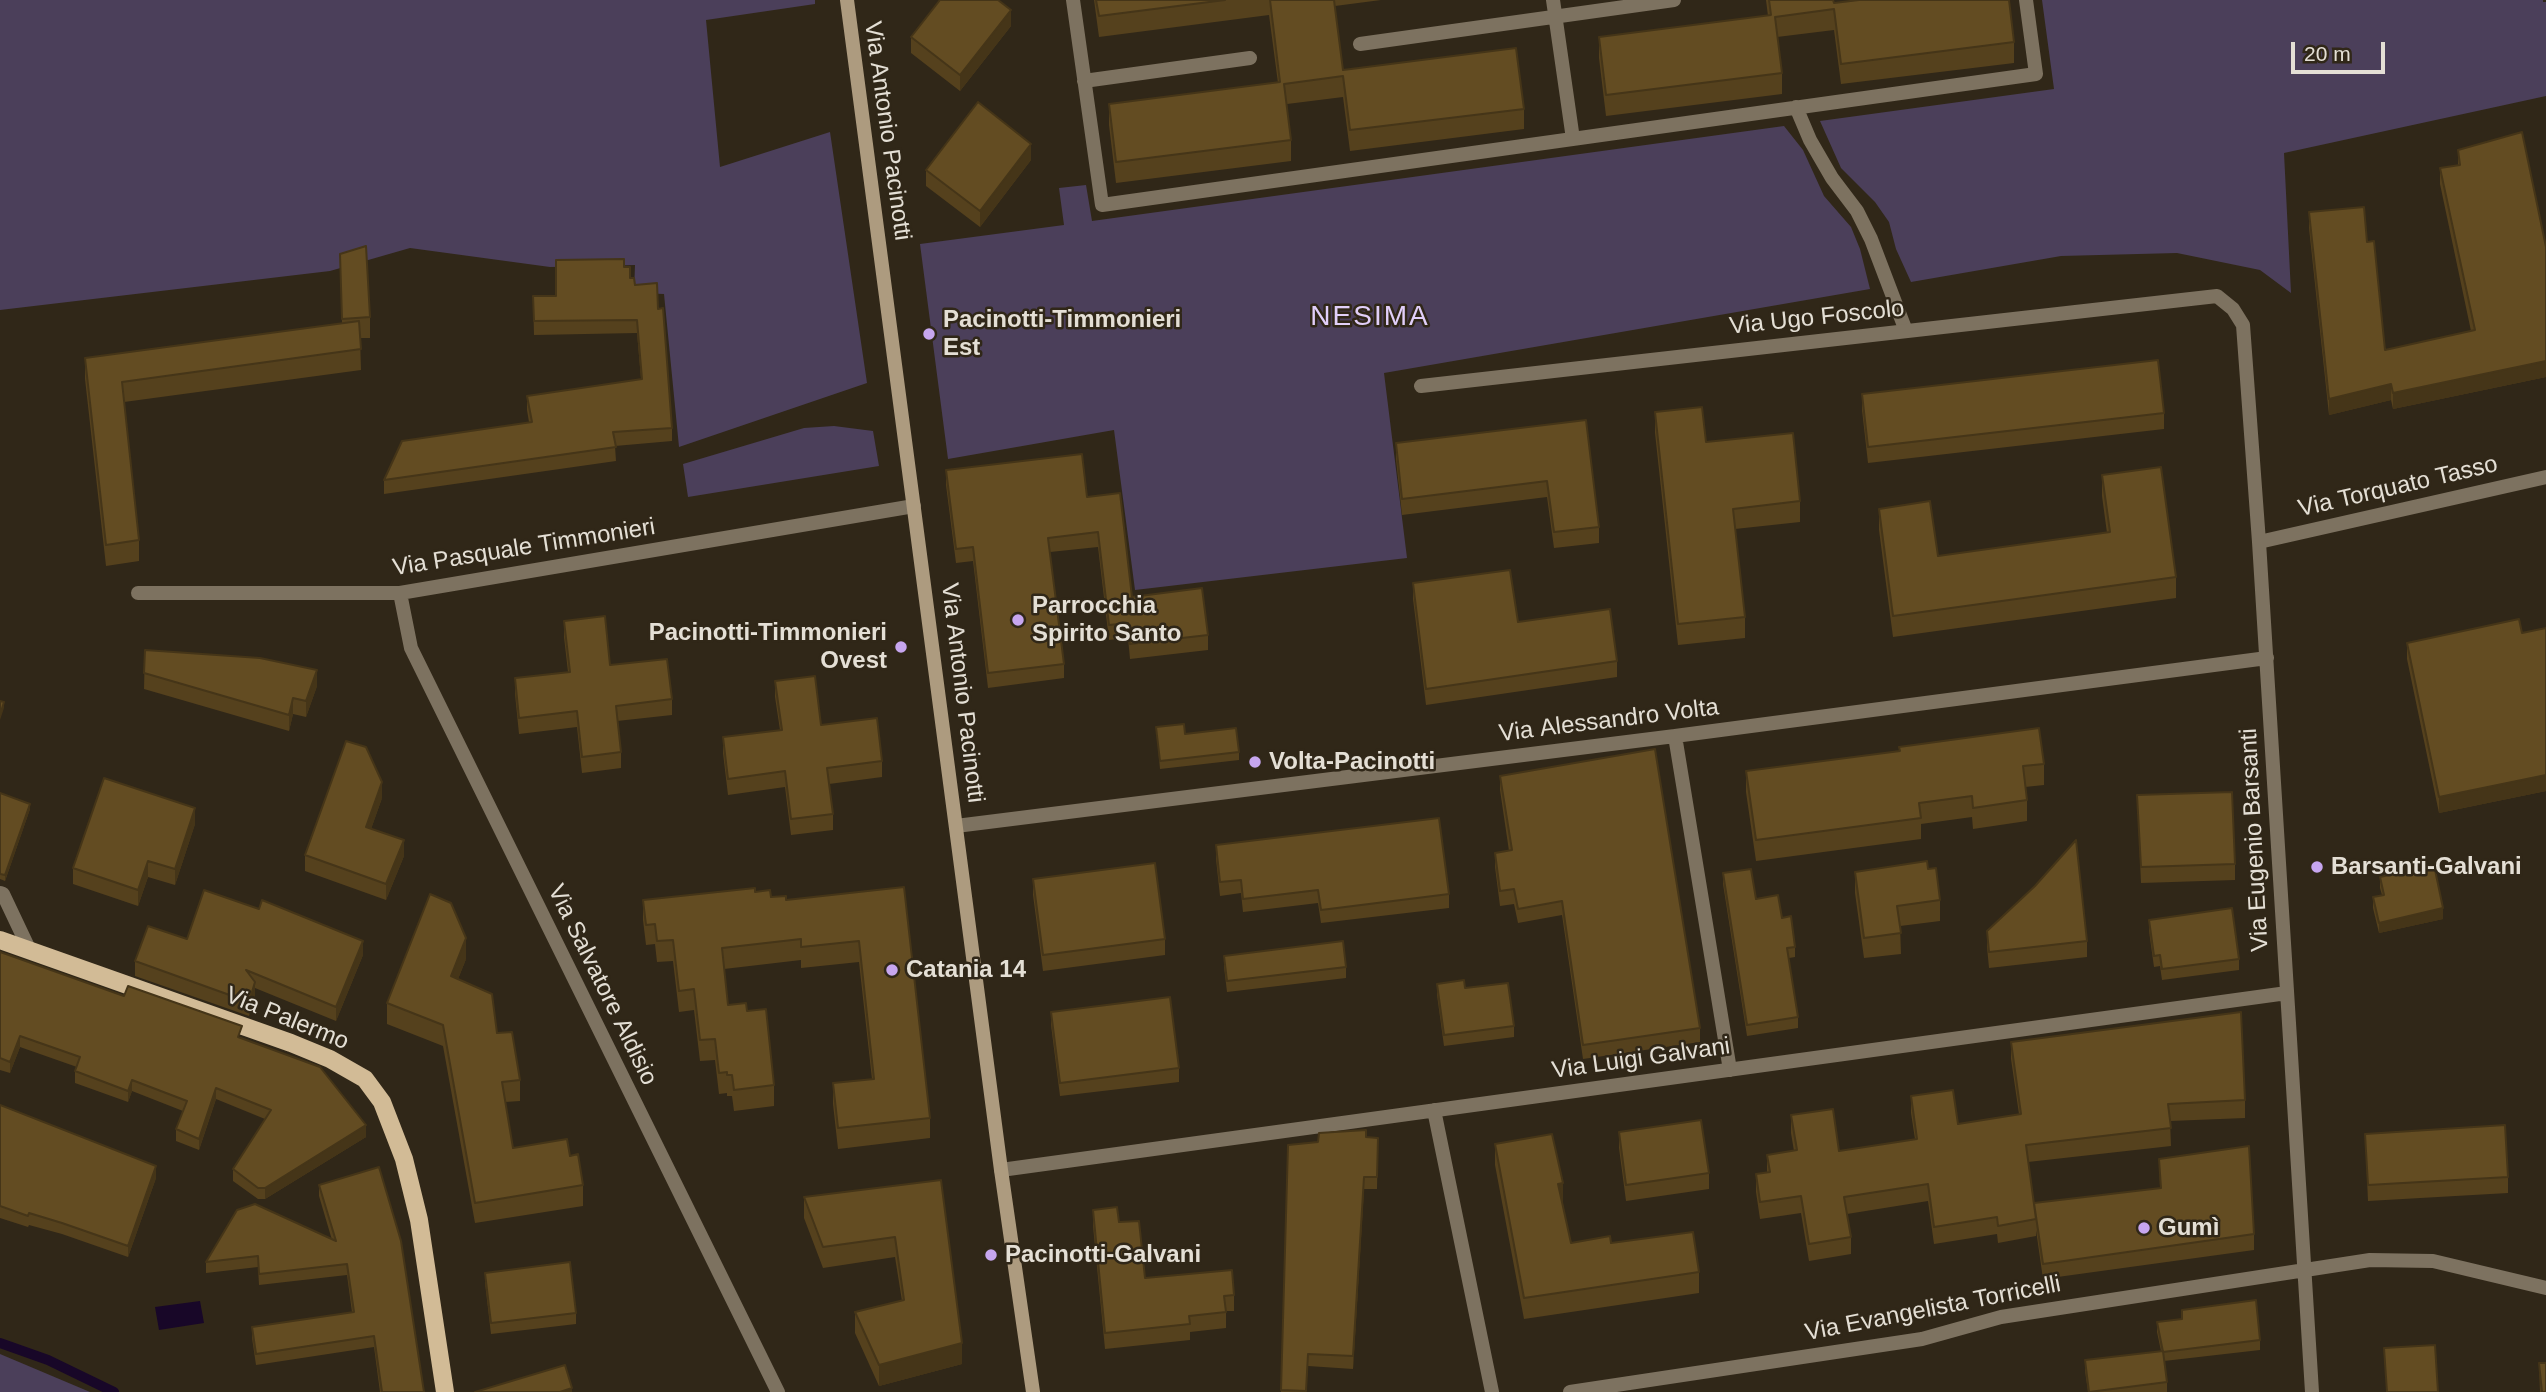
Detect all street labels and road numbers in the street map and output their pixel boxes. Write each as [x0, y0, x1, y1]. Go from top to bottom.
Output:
street label: Via Antonio Pacinotti [857, 20, 917, 242]
street label: Via Ugo Foscolo [1728, 294, 1906, 342]
street label: Via Torquato Tasso [2296, 450, 2500, 524]
street label: Via Pasquale Timmonieri [391, 513, 657, 583]
street label: Via Antonio Pacinotti [934, 582, 990, 804]
street label: Via Alessandro Volta [1498, 693, 1720, 749]
street label: Via Eugenio Barsanti [2235, 728, 2275, 952]
street label: Via Salvatore Aldisio [541, 880, 663, 1090]
street label: Via Palermo [221, 981, 353, 1057]
street label: Via Luigi Galvani [1550, 1032, 1732, 1086]
street label: Via Evangelista Torricelli [1803, 1270, 2063, 1348]

